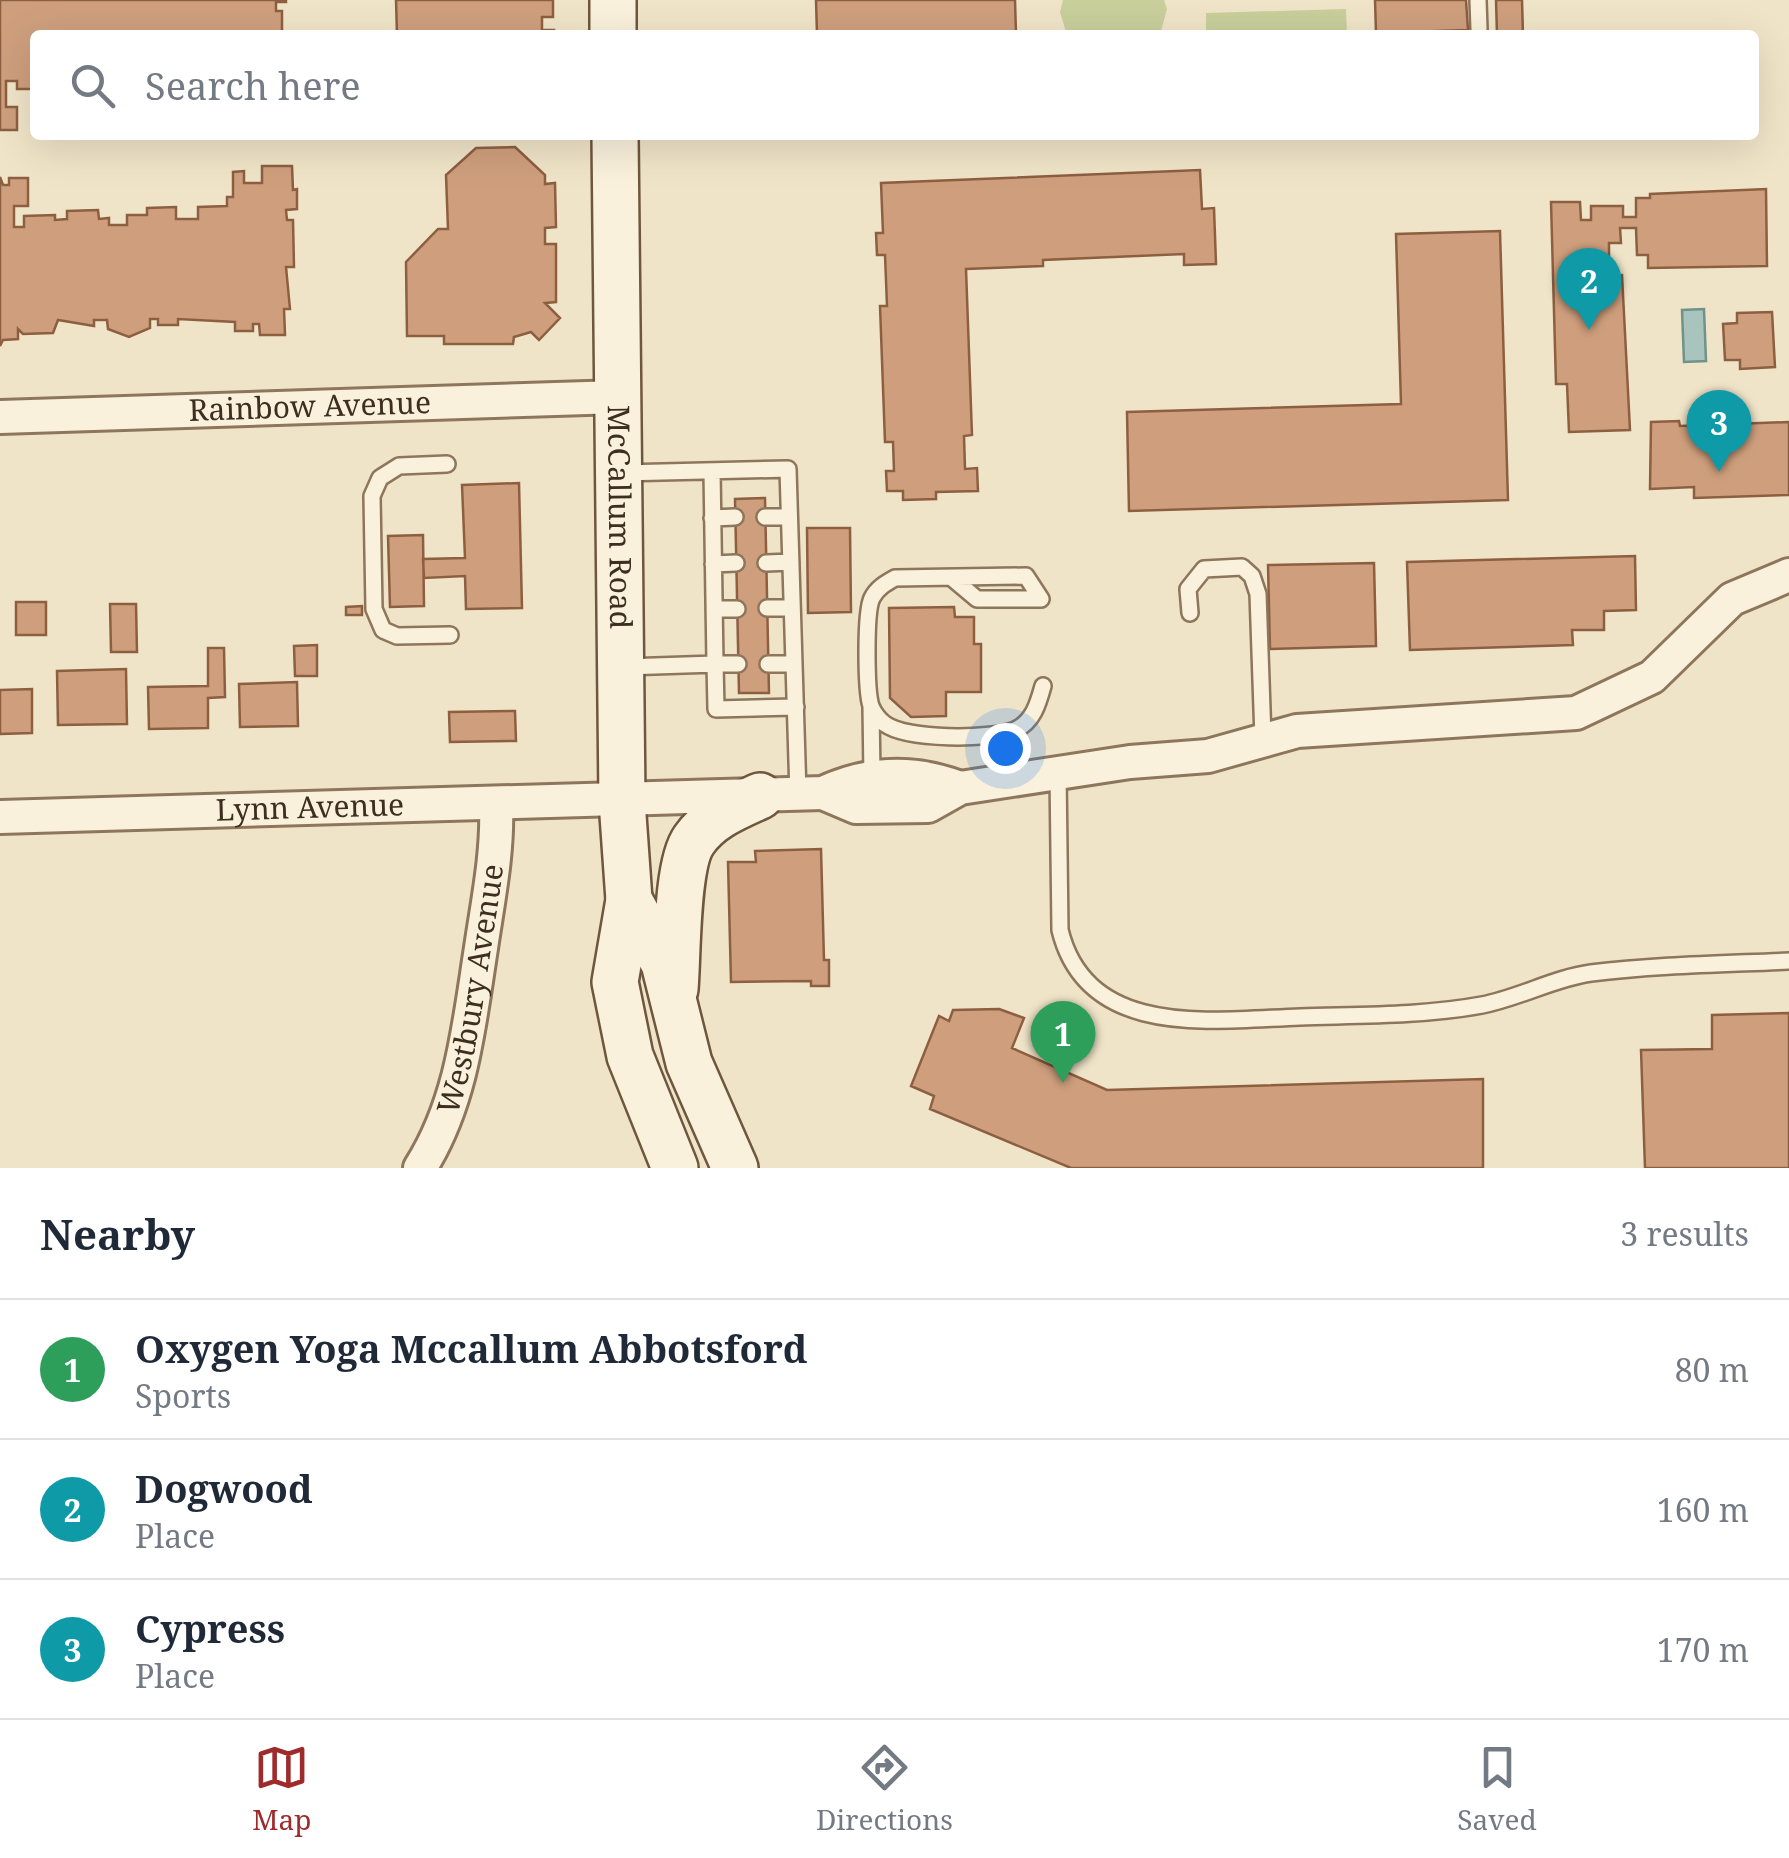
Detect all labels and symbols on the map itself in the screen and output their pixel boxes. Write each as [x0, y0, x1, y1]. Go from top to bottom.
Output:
pin: 2 [1556, 248, 1622, 330]
street label: Rainbow Avenue [188, 381, 432, 430]
pin: 3 [1686, 390, 1752, 472]
street label: McCallum Road [599, 405, 642, 629]
your location [980, 723, 1031, 774]
street label: Lynn Avenue [215, 783, 405, 830]
street label: Westbury Avenue [426, 862, 512, 1119]
pin: 1 [1030, 1000, 1096, 1083]

